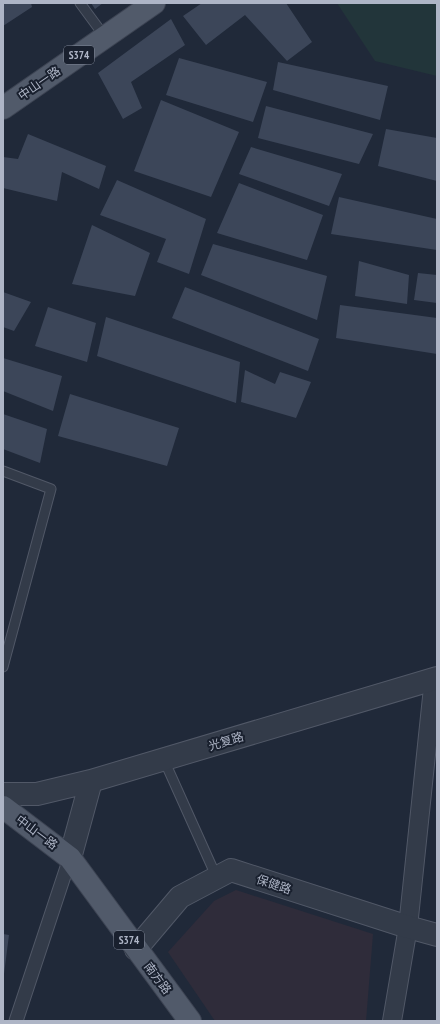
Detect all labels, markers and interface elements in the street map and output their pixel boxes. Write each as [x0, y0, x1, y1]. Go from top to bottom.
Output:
road number: S374 [64, 46, 94, 64]
street label: 中山一路 [15, 63, 63, 103]
street label: 光复路 [207, 729, 245, 753]
street label: 中山一路 [13, 812, 61, 852]
street label: 保健路 [255, 871, 293, 897]
road number: S374 [114, 931, 144, 949]
street label: 南方路 [141, 959, 175, 997]

